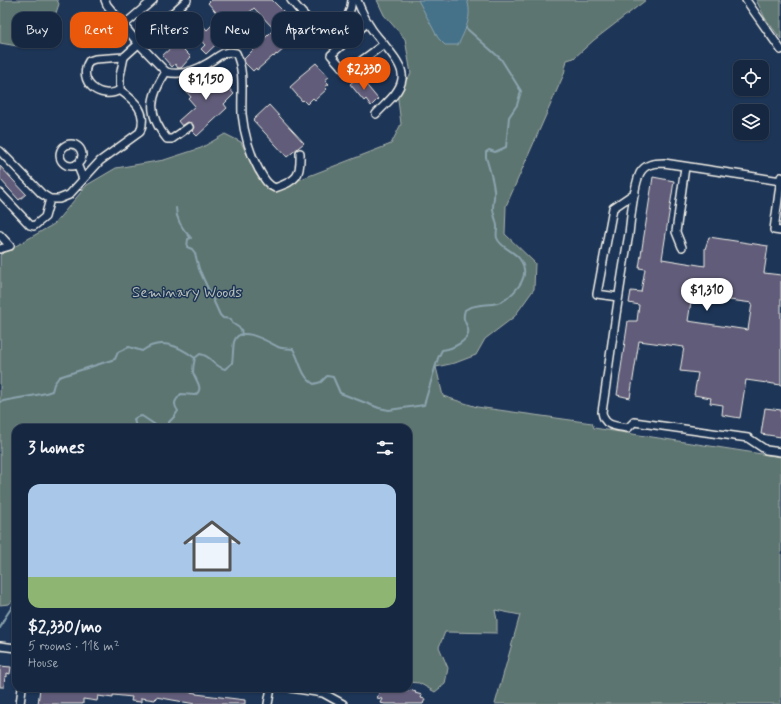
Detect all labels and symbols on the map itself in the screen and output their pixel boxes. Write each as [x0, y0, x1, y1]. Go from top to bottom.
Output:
pin: $2,330 [331, 57, 397, 91]
pin: $1,150 [173, 67, 239, 101]
pin: $1,310 [674, 278, 740, 312]
park label: Seminary Woods [132, 283, 242, 303]

